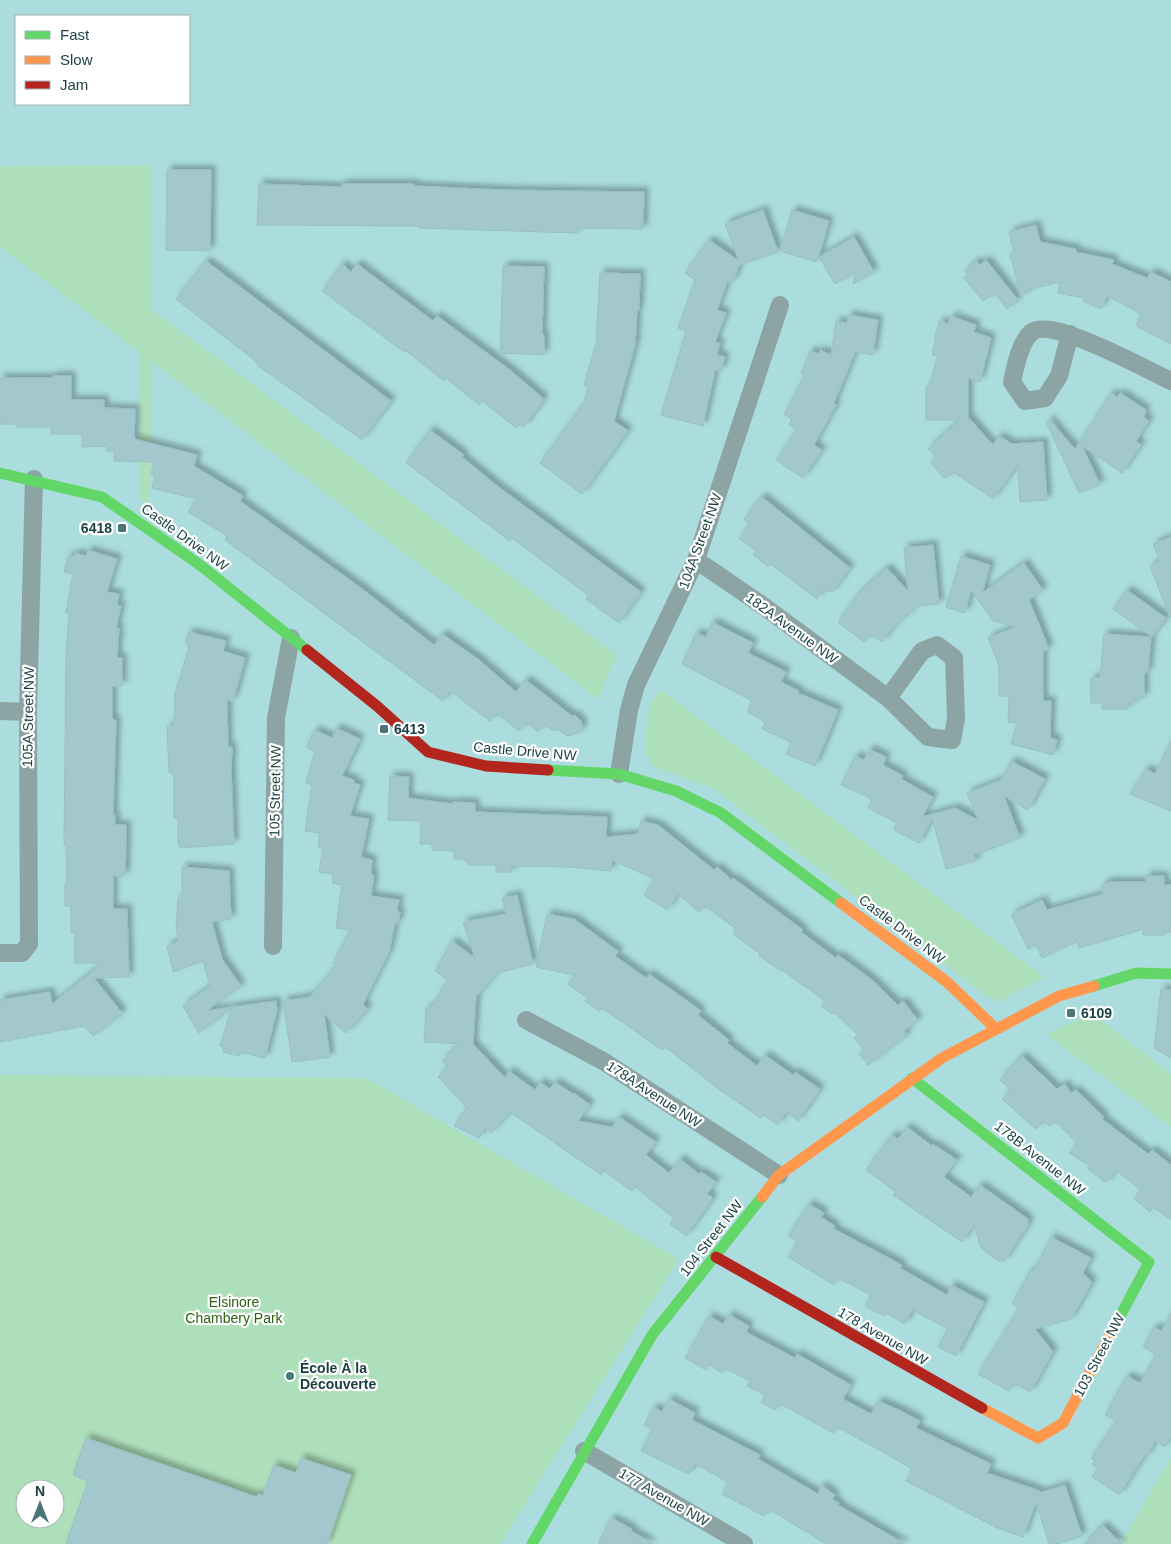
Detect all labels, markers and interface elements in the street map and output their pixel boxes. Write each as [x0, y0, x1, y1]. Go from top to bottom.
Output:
legend [15, 15, 190, 105]
text: Fast [60, 26, 90, 43]
text: Slow [60, 51, 93, 68]
text: Jam [60, 76, 88, 93]
street label: 104A Street NW [675, 490, 725, 591]
street label: Castle Drive NW [138, 500, 232, 574]
place label: 6418 [81, 520, 112, 536]
marker: 6418 [116, 522, 128, 534]
street label: 182A Avenue NW [743, 589, 842, 667]
street label: 105A Street NW [19, 666, 37, 767]
place label: 6413 [394, 721, 425, 737]
marker: 6413 [378, 723, 390, 735]
street label: Castle Drive NW [473, 739, 578, 764]
street label: 105 Street NW [266, 744, 284, 837]
street label: Castle Drive NW [856, 891, 949, 967]
place label: 6109 [1081, 1005, 1112, 1021]
marker: 6109 [1065, 1007, 1077, 1019]
street label: 178A Avenue NW [604, 1057, 705, 1131]
street label: 178B Avenue NW [992, 1118, 1089, 1199]
street label: 104 Street NW [676, 1196, 746, 1279]
park label: Elsinore Chambery Park [185, 1294, 284, 1326]
street label: 178 Avenue NW [835, 1304, 931, 1369]
street label: 103 Street NW [1070, 1310, 1128, 1399]
place label: École À la Découverte [300, 1360, 376, 1392]
marker: École À la Découverte [284, 1370, 296, 1382]
street label: 177 Avenue NW [616, 1465, 712, 1530]
north arrow [15, 1479, 65, 1529]
text: N [35, 1483, 45, 1499]

